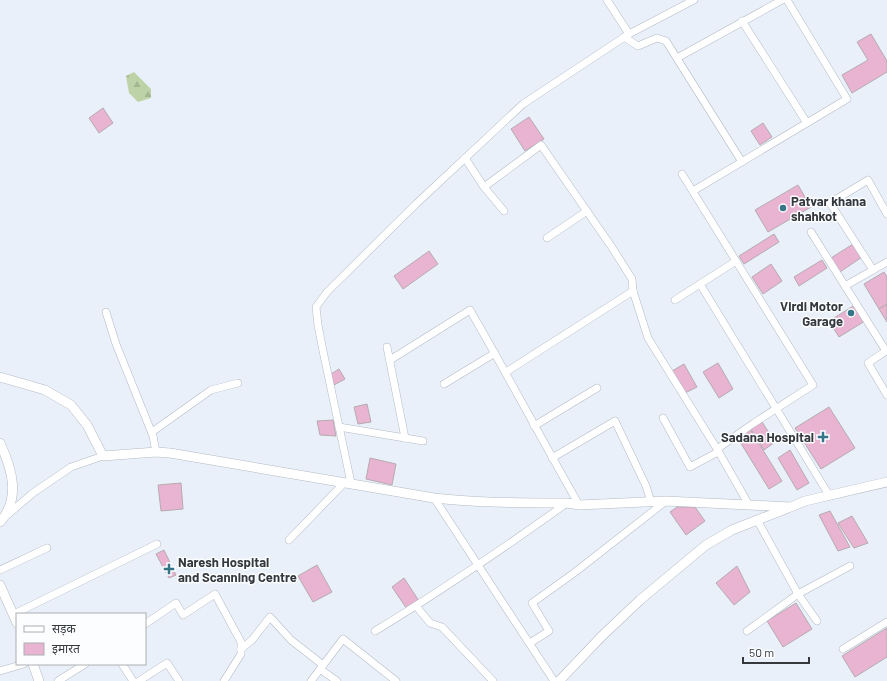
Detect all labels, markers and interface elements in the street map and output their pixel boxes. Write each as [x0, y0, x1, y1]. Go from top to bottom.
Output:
place label: Patvar khana shahkot [791, 193, 866, 224]
marker: Patvar khana shahkot [778, 203, 788, 213]
place label: Virdi Motor Garage [780, 298, 843, 329]
marker: Virdi Motor Garage [846, 308, 856, 318]
place label: Sadana Hospital [721, 429, 814, 445]
marker: Sadana Hospital [817, 431, 829, 443]
place label: Naresh Hospital and Scanning Centre [178, 554, 297, 585]
marker: Naresh Hospital and Scanning Centre [163, 563, 175, 575]
legend [16, 613, 146, 665]
text: सड़क [52, 621, 77, 636]
scale bar [743, 639, 809, 665]
text: इमारत [52, 641, 81, 656]
text: 50 m [749, 645, 774, 659]

